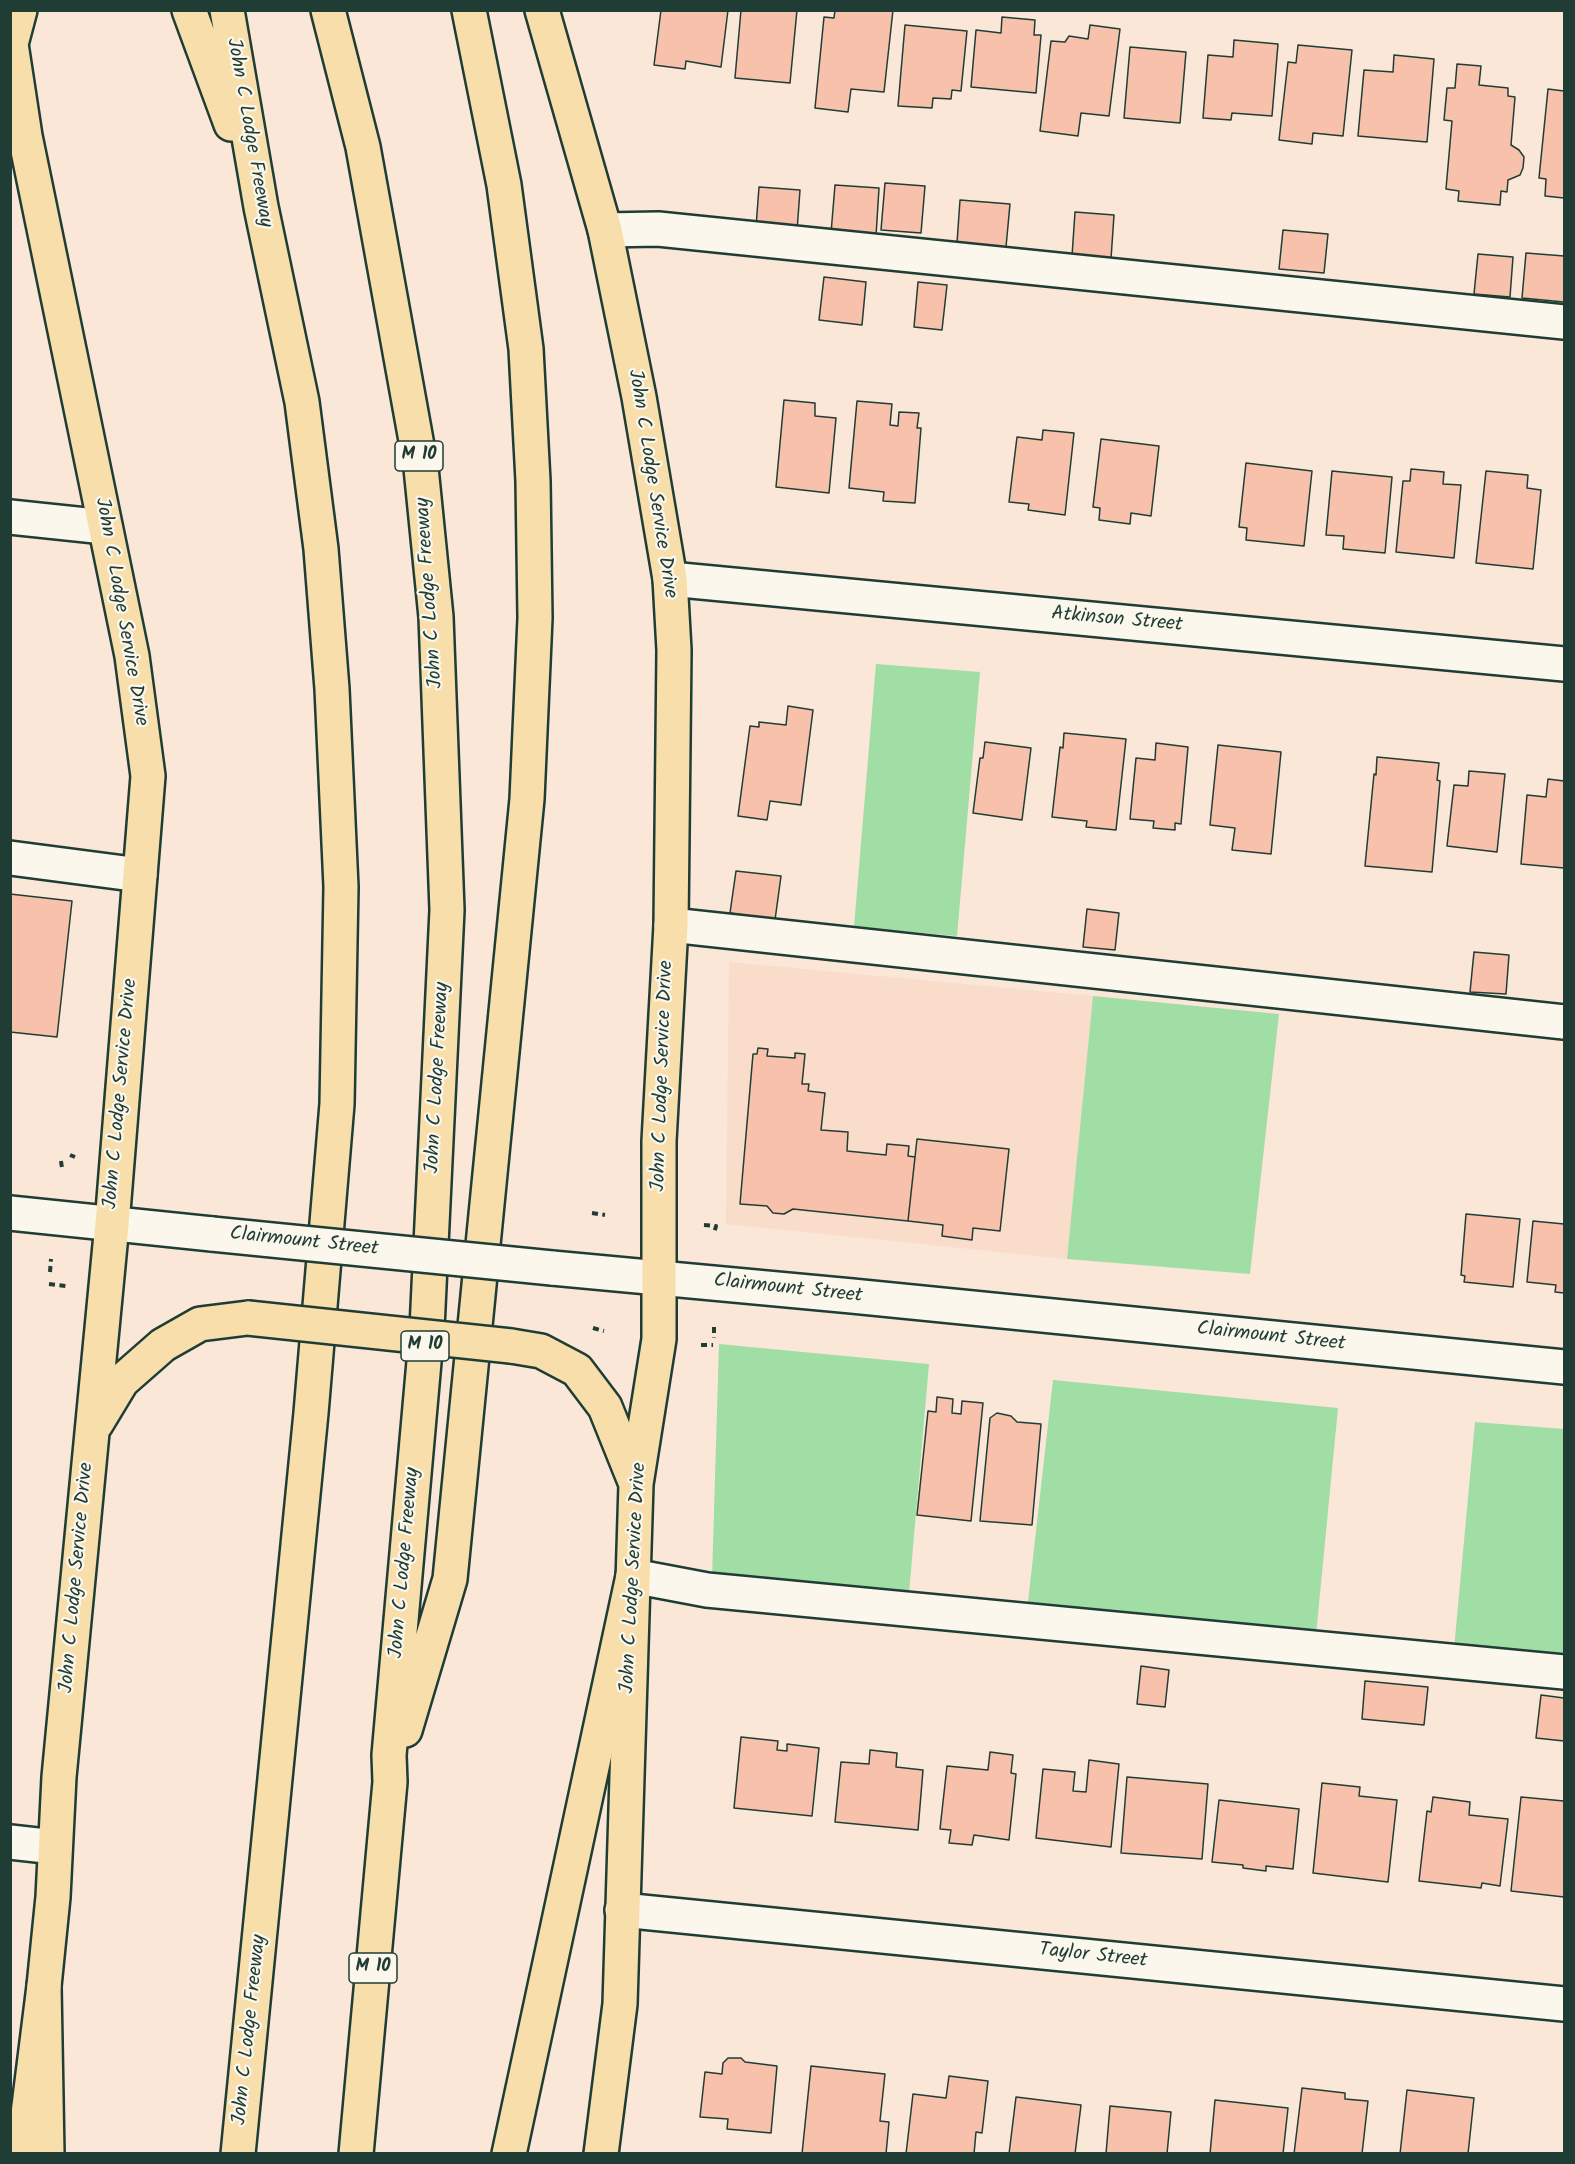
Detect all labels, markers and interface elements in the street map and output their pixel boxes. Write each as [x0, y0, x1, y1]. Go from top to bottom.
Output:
street label: John C Lodge Freeway [220, 37, 276, 229]
street label: John C Lodge Service Drive [621, 368, 681, 600]
road number: M 10 [395, 441, 443, 471]
street label: John C Lodge Service Drive [88, 496, 152, 728]
street label: John C Lodge Freeway [412, 497, 450, 689]
street label: Atkinson Street [1050, 603, 1184, 639]
street label: John C Lodge Service Drive [648, 960, 680, 1192]
street label: John C Lodge Service Drive [100, 978, 144, 1210]
street label: John C Lodge Freeway [422, 982, 456, 1174]
street label: Clairmount Street [228, 1223, 380, 1263]
street label: Clairmount Street [712, 1270, 864, 1310]
street label: Clairmount Street [1195, 1318, 1347, 1358]
road number: M 10 [401, 1331, 449, 1361]
street label: John C Lodge Service Drive [56, 1462, 100, 1694]
street label: John C Lodge Service Drive [617, 1462, 653, 1694]
street label: John C Lodge Freeway [386, 1467, 426, 1659]
street label: John C Lodge Freeway [229, 1933, 273, 2127]
street label: Taylor Street [1038, 1939, 1148, 1975]
road number: M 10 [349, 1953, 397, 1983]

